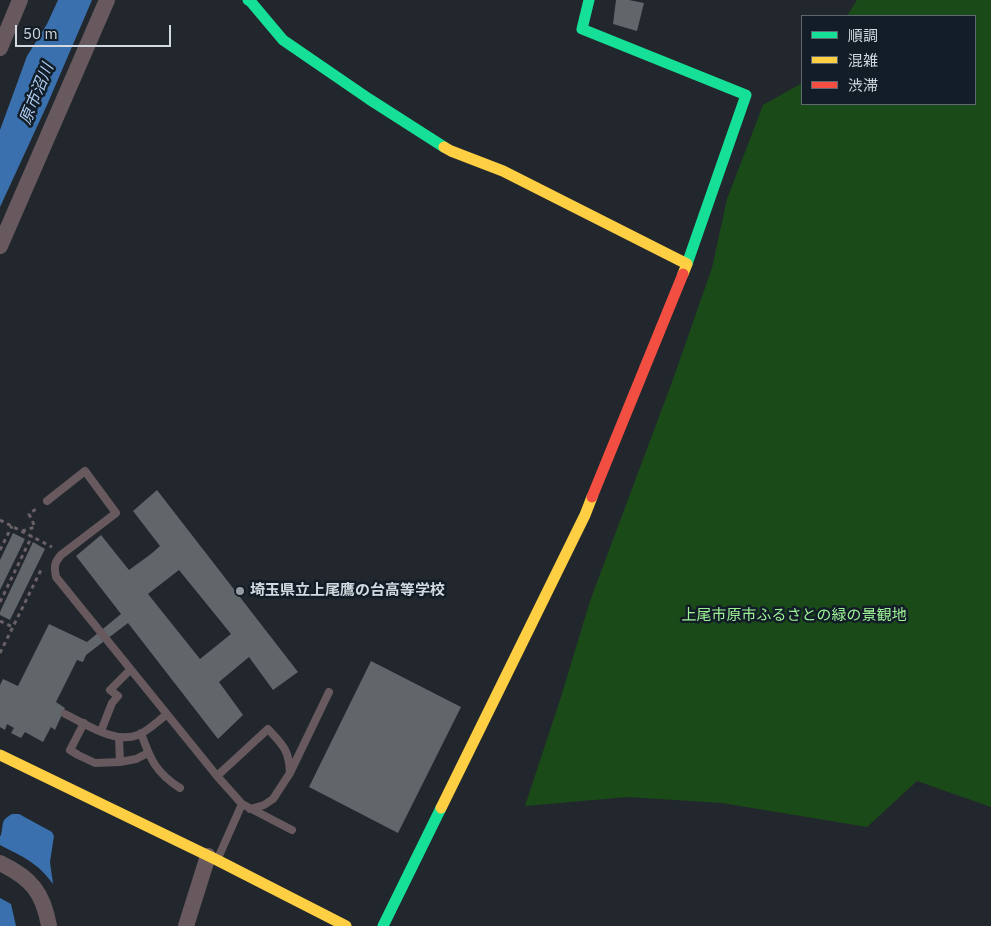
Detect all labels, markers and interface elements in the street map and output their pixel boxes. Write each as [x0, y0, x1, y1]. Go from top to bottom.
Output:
scale bar [18, 15, 174, 47]
legend [801, 15, 976, 105]
text: 50 m [23, 24, 58, 43]
text: 順調 [848, 26, 878, 45]
text: 混雑 [848, 51, 878, 70]
water label: 原市沼川 [16, 61, 58, 127]
text: 渋滞 [848, 76, 878, 95]
place label: 埼玉県立上尾鷹の台高等学校 [250, 582, 445, 600]
marker: 埼玉県立上尾鷹の台高等学校 [234, 585, 246, 597]
park label: 上尾市原市ふるさとの緑の景観地 [682, 607, 906, 625]

